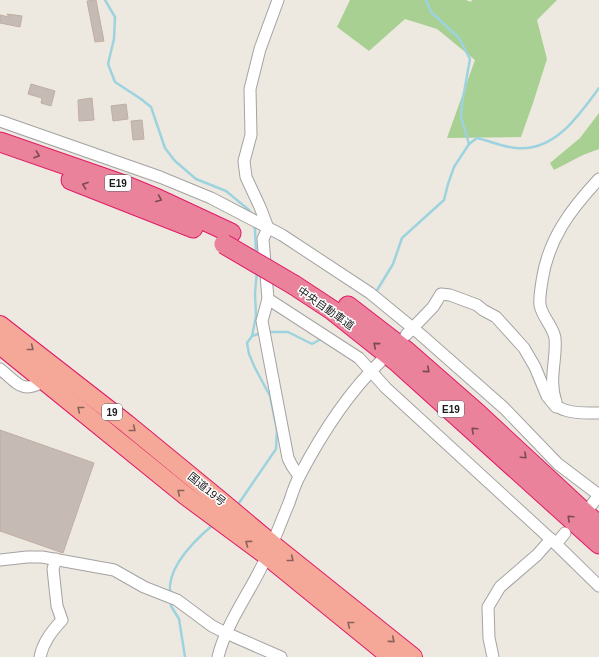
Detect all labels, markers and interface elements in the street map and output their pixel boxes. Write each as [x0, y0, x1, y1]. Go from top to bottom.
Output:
one-way arrow [33, 150, 40, 158]
road number: E19 [105, 175, 131, 191]
one-way arrow [82, 182, 89, 190]
one-way arrow [154, 194, 162, 202]
street label: 中央自動車道 [296, 284, 356, 332]
one-way arrow [374, 342, 381, 349]
one-way arrow [26, 344, 33, 351]
one-way arrow [422, 365, 430, 372]
road number: E19 [438, 401, 464, 417]
road number: 19 [102, 404, 122, 420]
one-way arrow [77, 407, 84, 414]
one-way arrow [128, 424, 136, 431]
one-way arrow [471, 427, 479, 435]
one-way arrow [519, 452, 527, 459]
street label: 国道19号 [186, 470, 228, 508]
one-way arrow [177, 489, 185, 496]
one-way arrow [567, 515, 575, 523]
one-way arrow [245, 540, 252, 548]
one-way arrow [286, 554, 293, 561]
one-way arrow [347, 621, 354, 628]
one-way arrow [387, 635, 395, 642]

